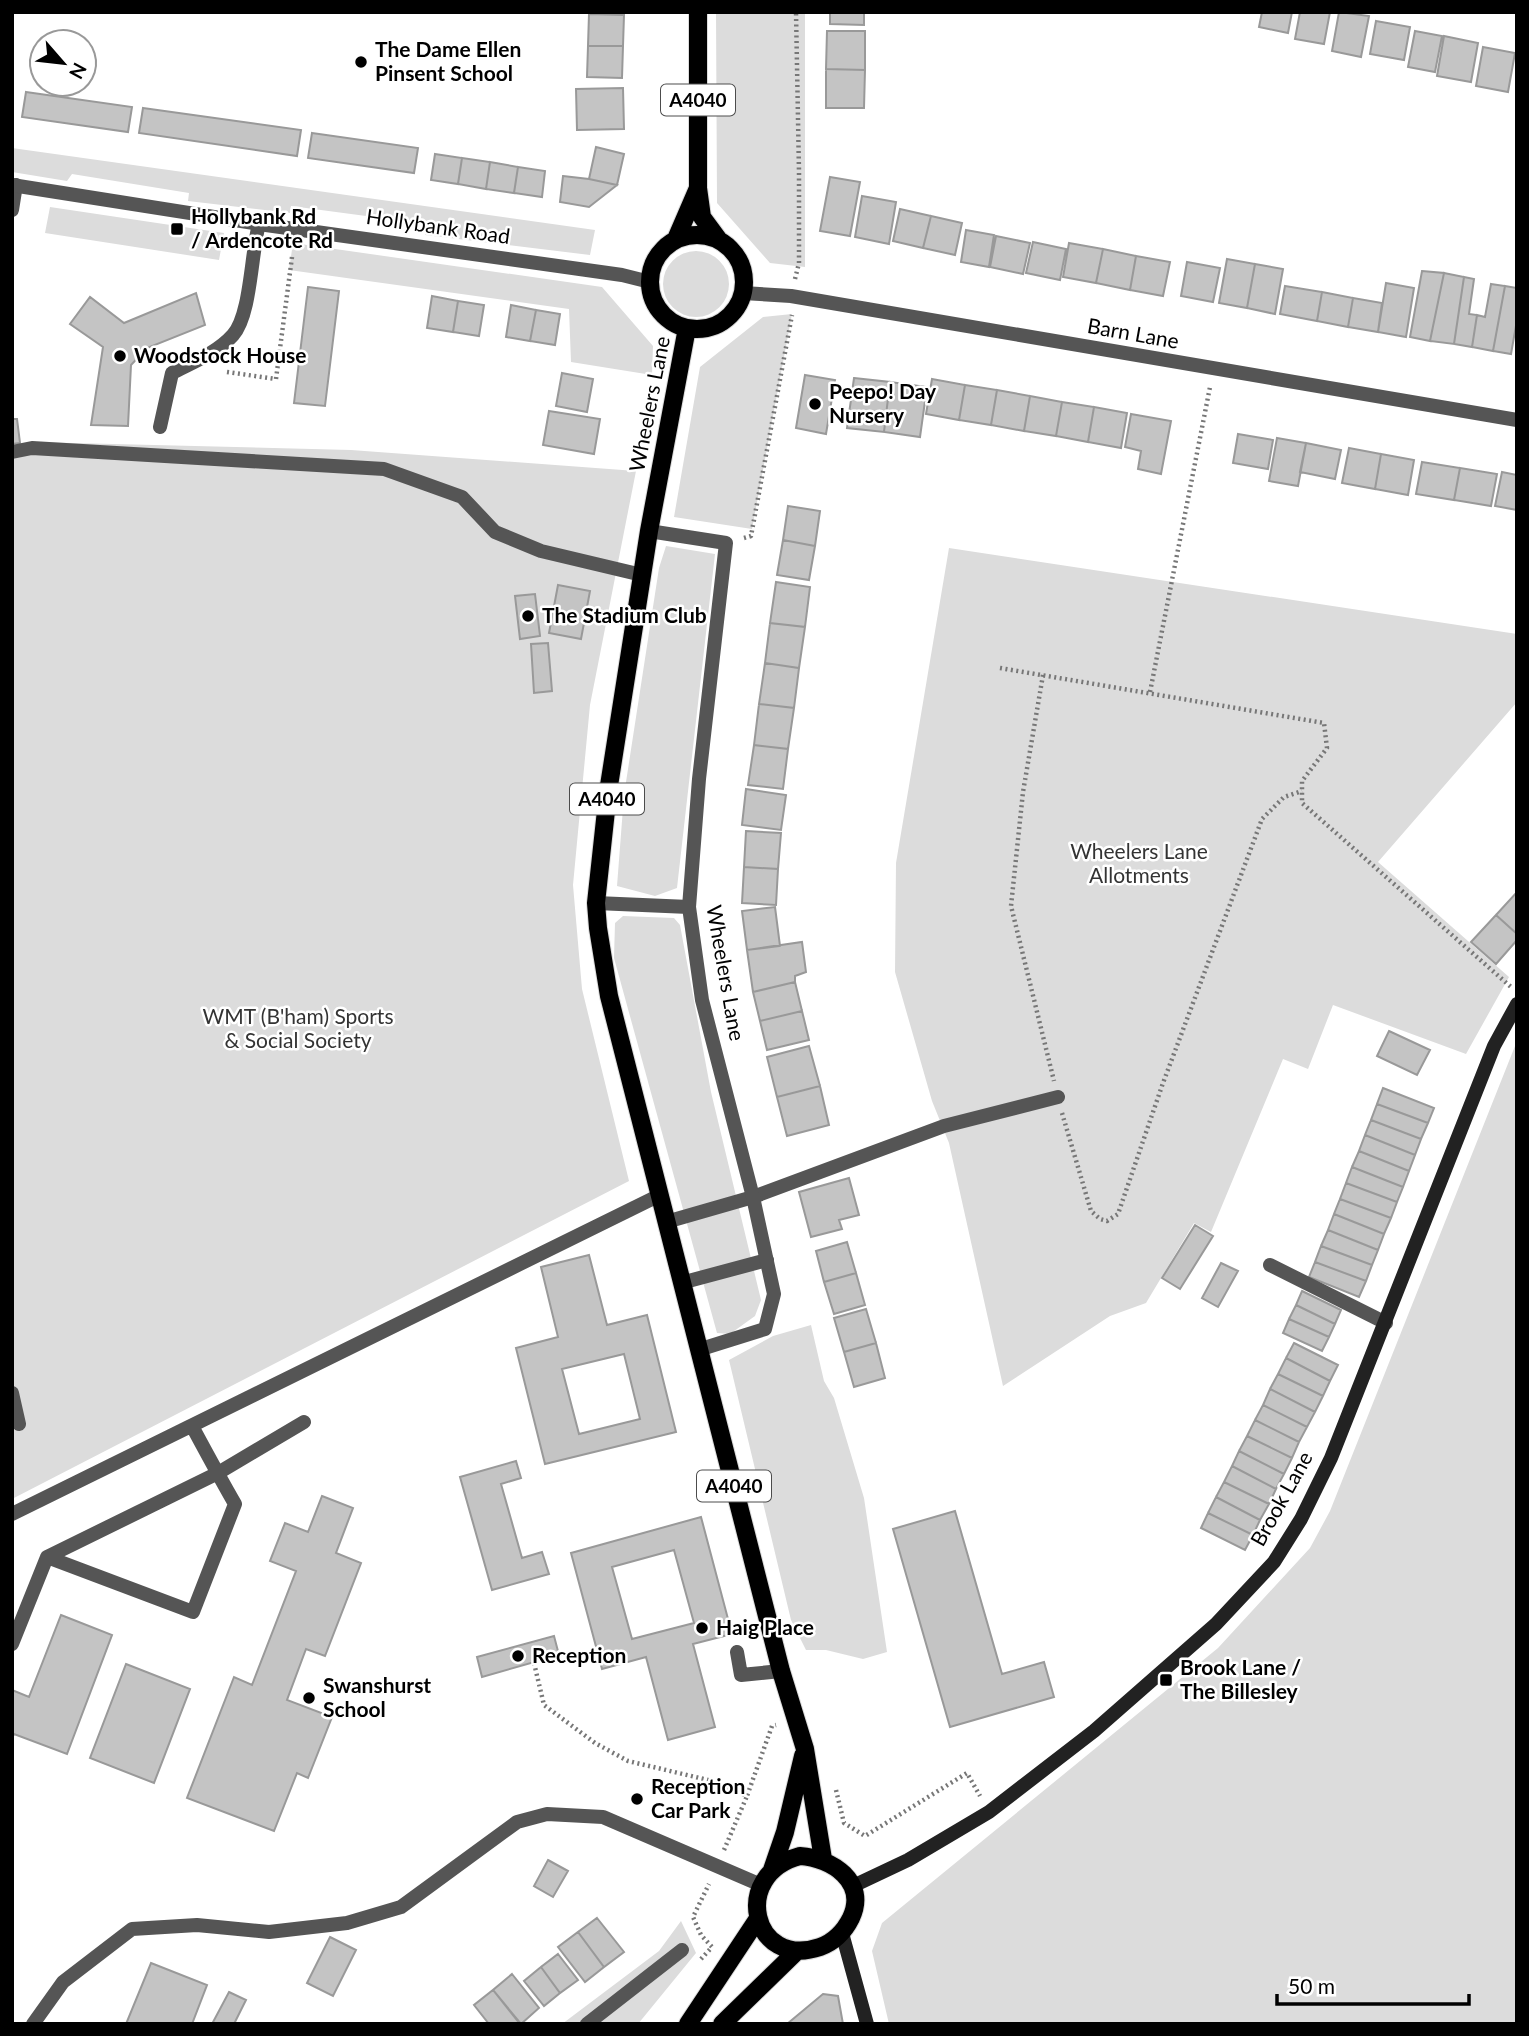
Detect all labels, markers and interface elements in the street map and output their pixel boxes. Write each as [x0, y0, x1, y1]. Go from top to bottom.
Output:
north arrow [28, 28, 98, 98]
place label: The Dame Ellen Pinsent School [375, 36, 521, 85]
marker: The Dame Ellen Pinsent School [353, 54, 369, 70]
text: N [65, 59, 92, 83]
road number: A4040 [661, 85, 735, 116]
place label: Hollybank Rd / Ardencote Rd [191, 203, 333, 252]
street label: Hollybank Road [365, 203, 512, 248]
marker: Hollybank Rd / Ardencote Rd [169, 221, 185, 237]
street label: Barn Lane [1085, 312, 1181, 353]
street label: Wheelers Lane [623, 334, 674, 474]
place label: Woodstock House [134, 342, 307, 367]
marker: Woodstock House [112, 348, 128, 364]
place label: Peepo! Day Nursery [829, 378, 937, 427]
marker: Peepo! Day Nursery [807, 396, 823, 412]
place label: The Stadium Club [542, 602, 707, 627]
marker: The Stadium Club [520, 608, 536, 624]
road number: A4040 [570, 784, 644, 814]
park label: Wheelers Lane Allotments [1070, 838, 1208, 887]
street label: Wheelers Lane [702, 903, 751, 1043]
park label: WMT (B'ham) Sports & Social Society [202, 1003, 394, 1052]
street label: Brook Lane [1244, 1447, 1317, 1550]
road number: A4040 [697, 1470, 771, 1502]
place label: Haig Place [716, 1614, 814, 1639]
marker: Haig Place [694, 1620, 710, 1636]
place label: Reception [532, 1642, 626, 1667]
marker: Reception [510, 1648, 526, 1664]
place label: Brook Lane / The Billesley [1180, 1654, 1301, 1703]
place label: Swanshurst School [323, 1672, 431, 1721]
marker: Brook Lane / The Billesley [1158, 1672, 1174, 1688]
marker: Swanshurst School [301, 1690, 317, 1706]
place label: Reception Car Park [651, 1773, 745, 1822]
marker: Reception Car Park [629, 1791, 645, 1807]
scale bar [1277, 1962, 1470, 2006]
text: 50 m [1288, 1973, 1335, 1998]

